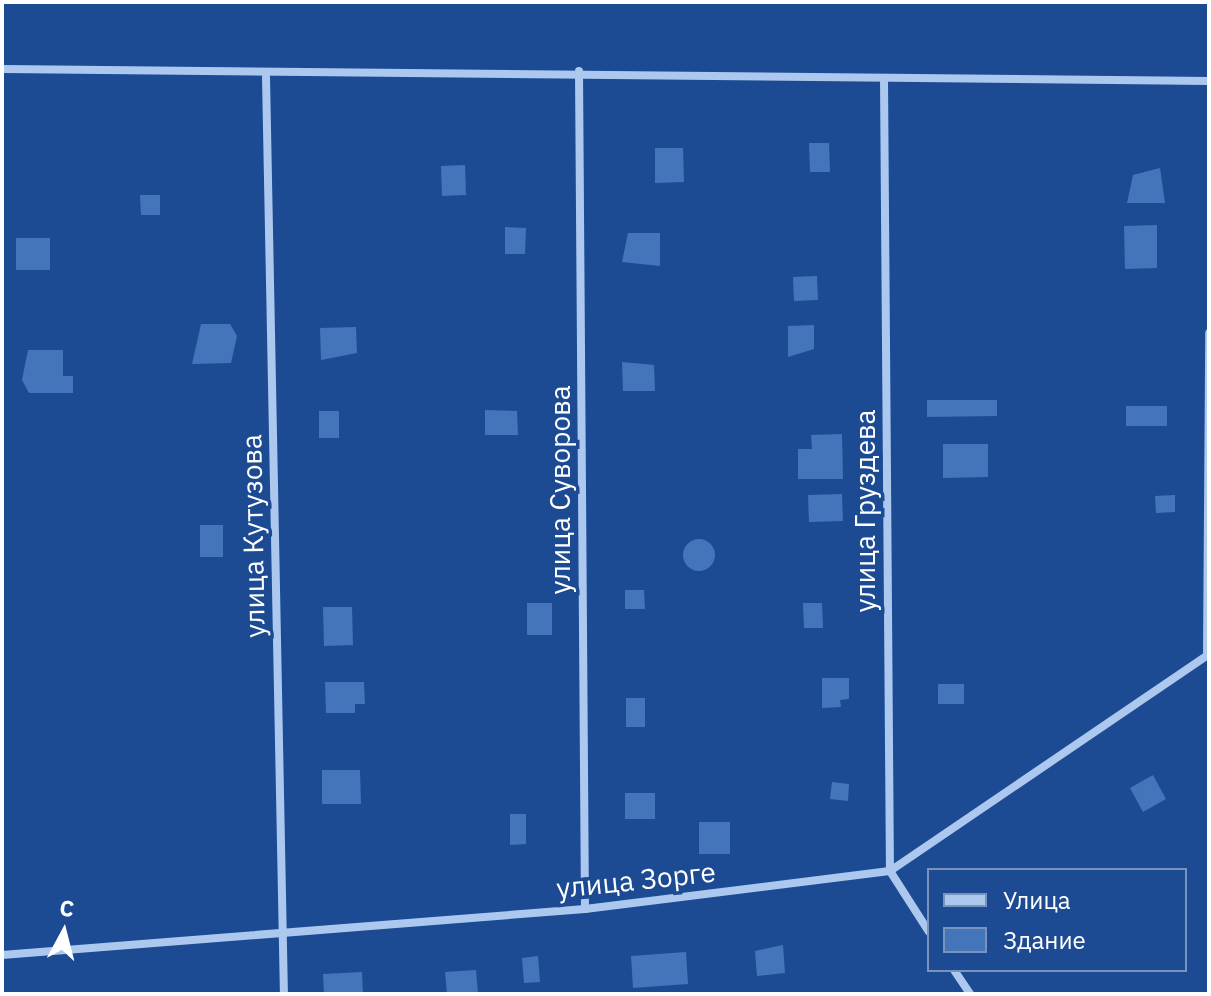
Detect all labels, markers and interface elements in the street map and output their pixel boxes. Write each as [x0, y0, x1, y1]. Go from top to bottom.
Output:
street label: улица Суворова [543, 385, 577, 595]
street label: улица Груздева [848, 409, 882, 613]
street label: улица Кутузова [234, 434, 272, 638]
street label: улица Зорге [555, 855, 717, 905]
legend [927, 868, 1187, 972]
text: Улица [1003, 884, 1071, 916]
north arrow [24, 892, 104, 972]
text: С [58, 892, 76, 923]
text: Здание [1003, 924, 1086, 956]

